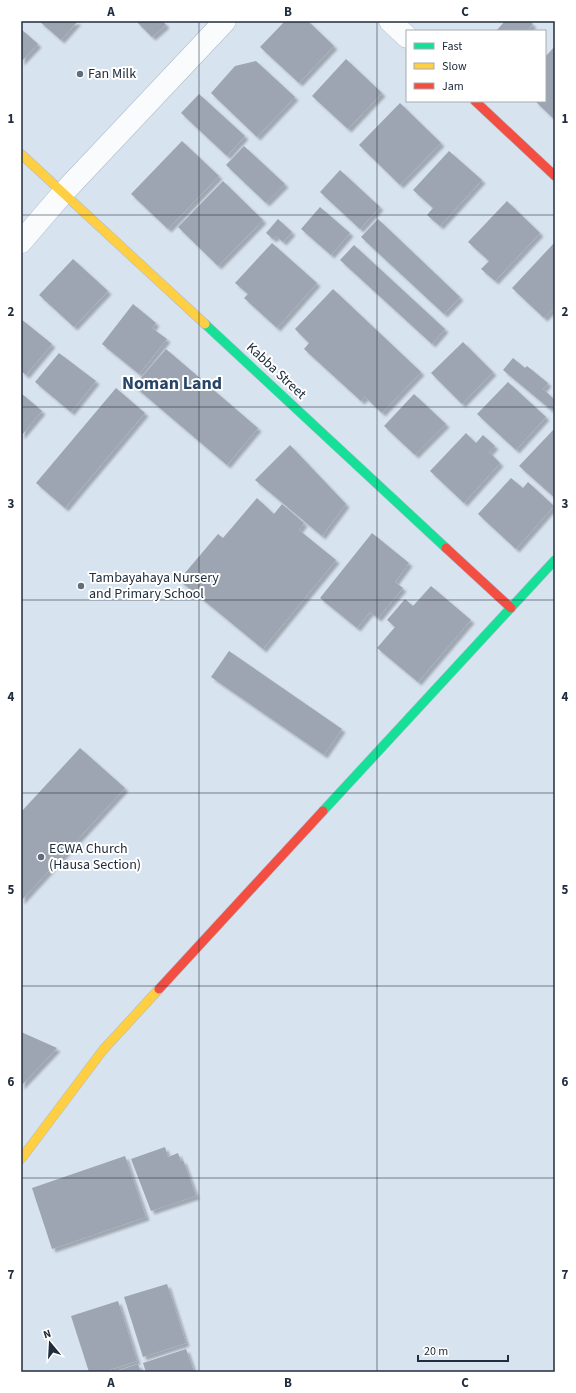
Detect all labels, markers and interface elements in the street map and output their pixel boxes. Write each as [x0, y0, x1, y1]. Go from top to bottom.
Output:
text: A [106, 3, 115, 21]
text: B [284, 3, 292, 21]
text: C [461, 3, 469, 21]
legend [406, 30, 546, 102]
text: Fast [442, 38, 462, 55]
text: Slow [442, 58, 467, 75]
place label: Fan Milk [88, 64, 136, 84]
marker: Fan Milk [75, 69, 85, 79]
text: Jam [442, 78, 464, 95]
text: 1 [8, 110, 15, 128]
text: 1 [562, 110, 569, 128]
text: 2 [8, 303, 15, 321]
text: 2 [562, 303, 569, 321]
street label: Kabba Street [242, 338, 311, 404]
district label: Noman Land [122, 371, 222, 396]
text: 3 [8, 495, 15, 513]
text: 3 [562, 495, 569, 513]
place label: Tambayahaya Nursery and Primary School [89, 568, 219, 604]
marker: Tambayahaya Nursery and Primary School [76, 581, 86, 591]
text: 4 [8, 688, 15, 706]
text: 4 [562, 688, 569, 706]
place label: ECWA Church (Hausa Section) [49, 839, 141, 875]
marker: ECWA Church (Hausa Section) [36, 852, 46, 862]
text: 5 [8, 881, 15, 899]
text: 5 [562, 881, 569, 899]
text: 6 [8, 1073, 15, 1091]
text: 6 [562, 1073, 569, 1091]
text: 7 [8, 1266, 15, 1284]
text: 7 [562, 1266, 569, 1284]
north arrow [30, 1323, 70, 1363]
text: N [41, 1326, 53, 1342]
scale bar [418, 1337, 508, 1363]
text: 20 m [424, 1343, 448, 1360]
text: A [106, 1374, 115, 1392]
text: B [284, 1374, 292, 1392]
text: C [461, 1374, 469, 1392]

